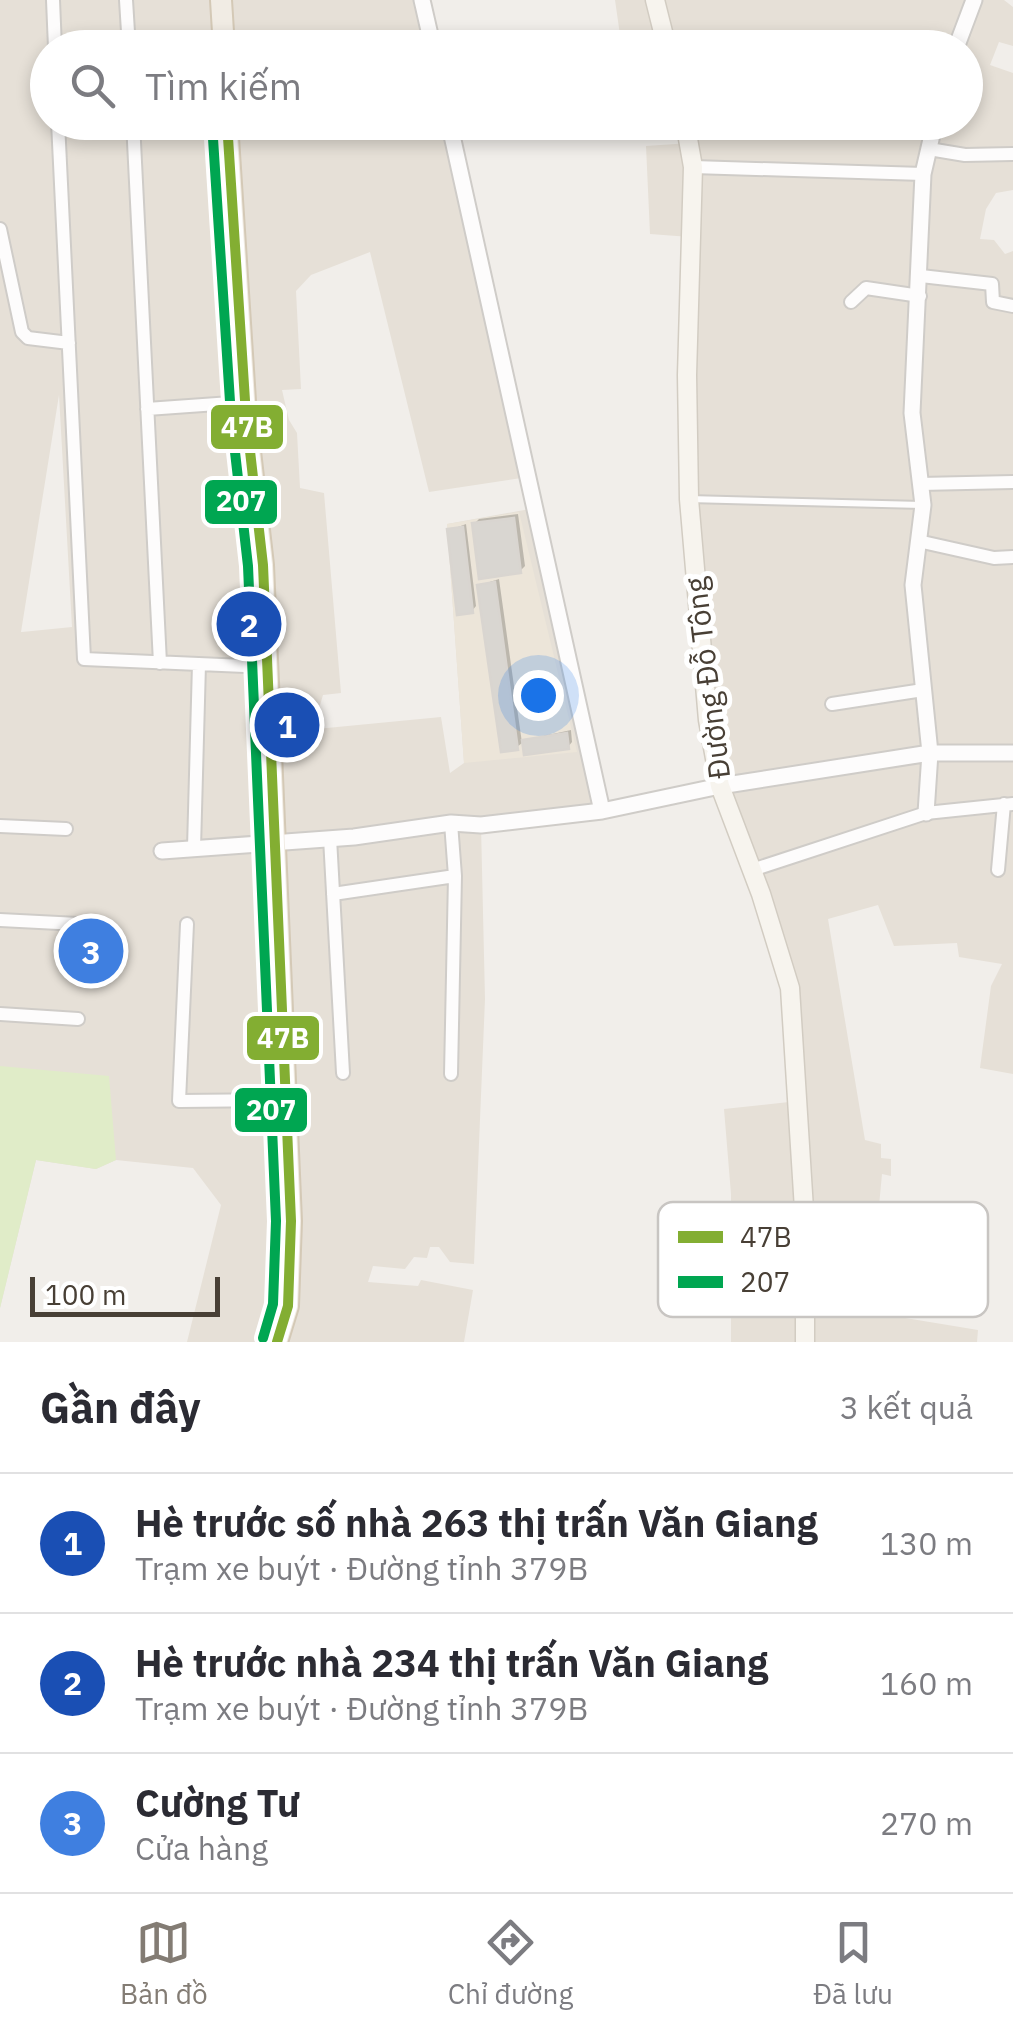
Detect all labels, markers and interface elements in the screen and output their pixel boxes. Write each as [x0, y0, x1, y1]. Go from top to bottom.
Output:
search box [30, 30, 983, 140]
icon: search [65, 58, 120, 113]
text: Tìm kiếm [145, 61, 302, 110]
line badge: 47B [209, 403, 285, 451]
text: 47B [221, 408, 273, 445]
line badge: 207 [203, 478, 279, 526]
text: 207 [216, 482, 266, 519]
street label: Đường Đỗ Tông [675, 575, 738, 781]
pin: 2 [216, 586, 282, 662]
your location [513, 670, 564, 721]
pin: 1 [254, 688, 320, 762]
pin: 3 [58, 914, 124, 988]
line badge: 47B [245, 1014, 321, 1062]
text: 47B [257, 1019, 309, 1056]
line badge: 207 [233, 1086, 309, 1134]
text: 207 [246, 1091, 296, 1128]
legend [658, 1202, 988, 1317]
text: 47B [740, 1218, 792, 1255]
text: 207 [740, 1263, 790, 1300]
scale bar [30, 1272, 220, 1316]
text: 100 m [45, 1276, 126, 1313]
text: Gần đây [40, 1380, 201, 1435]
text: 3 kết quả [840, 1386, 973, 1428]
text: Hè trước số nhà 263 thị trấn Văn Giang [135, 1498, 818, 1547]
text: 1 [63, 1522, 82, 1564]
text: 130 m [880, 1522, 973, 1564]
text: Trạm xe buýt · Đường tỉnh 379B [135, 1547, 588, 1589]
text: Hè trước nhà 234 thị trấn Văn Giang [135, 1638, 768, 1687]
text: 2 [63, 1662, 82, 1704]
text: 160 m [880, 1662, 973, 1704]
text: Trạm xe buýt · Đường tỉnh 379B [135, 1687, 588, 1729]
text: Cường Tư [135, 1778, 300, 1827]
text: 3 [63, 1802, 82, 1844]
text: 270 m [880, 1802, 973, 1844]
text: Cửa hàng [135, 1827, 268, 1869]
tab: Bản đồ [120, 1915, 208, 2012]
tab: Chỉ đường [448, 1915, 573, 2012]
tab: Đã lưu [813, 1915, 893, 2012]

